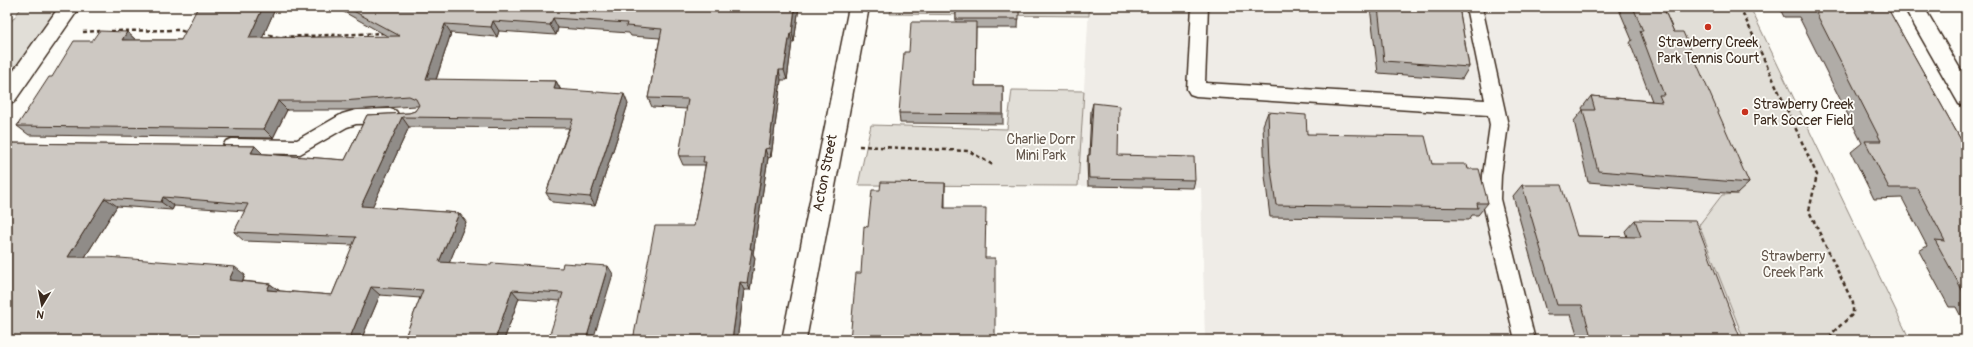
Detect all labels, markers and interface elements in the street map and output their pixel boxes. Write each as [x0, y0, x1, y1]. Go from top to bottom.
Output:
marker: Strawberry Creek Park Tennis Court [1703, 22, 1713, 32]
place label: Strawberry Creek Park Tennis Court [1657, 34, 1760, 67]
place label: Strawberry Creek Park Soccer Field [1753, 96, 1854, 129]
marker: Strawberry Creek Park Soccer Field [1740, 107, 1750, 117]
park label: Charlie Dorr Mini Park [1007, 131, 1075, 164]
street label: Acton Street [809, 133, 841, 213]
park label: Strawberry Creek Park [1761, 248, 1825, 281]
north arrow [22, 285, 62, 325]
text: N [35, 307, 45, 321]

